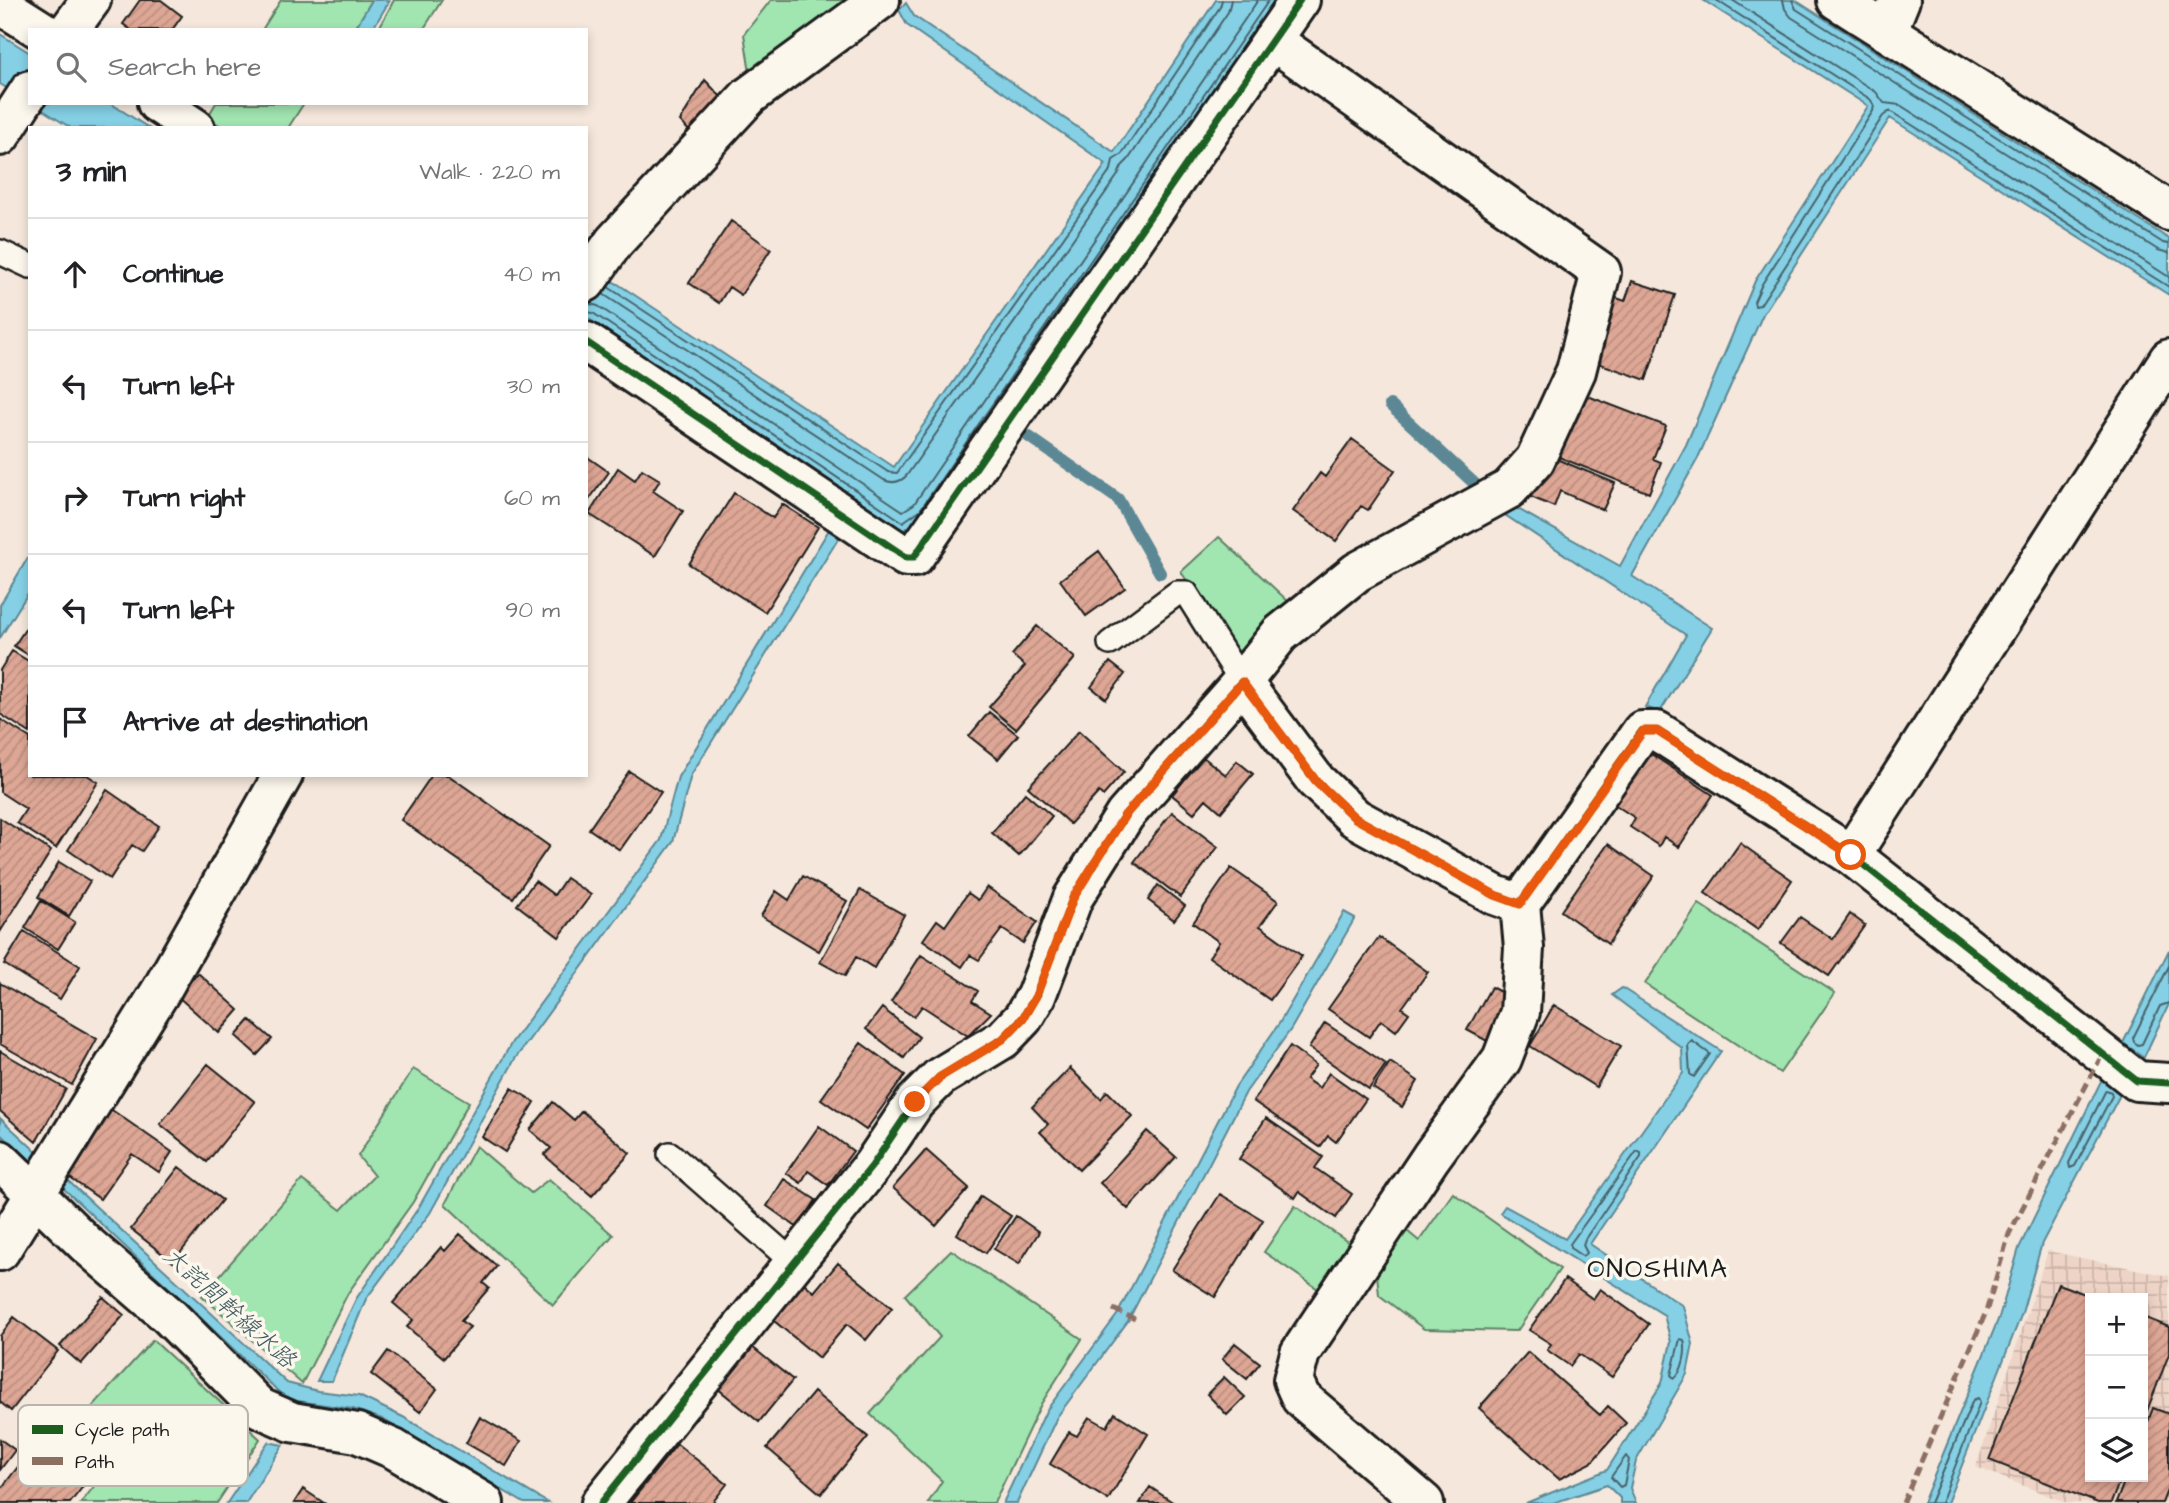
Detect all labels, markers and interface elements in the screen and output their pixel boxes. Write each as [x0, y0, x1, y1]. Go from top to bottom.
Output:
search box [28, 28, 588, 105]
icon: search [52, 48, 90, 86]
text: Search here [108, 49, 261, 85]
text: 3 min [56, 151, 126, 193]
text: Walk · 220 m [419, 156, 560, 188]
icon: ahead [56, 255, 94, 293]
text: Continue [123, 256, 224, 292]
text: 40 m [503, 258, 560, 290]
icon: left [56, 367, 94, 405]
text: Turn left [123, 368, 234, 404]
text: 30 m [507, 370, 560, 402]
icon: right [56, 479, 94, 517]
text: Turn right [123, 480, 245, 516]
text: 60 m [504, 482, 560, 514]
icon: left [56, 591, 94, 629]
text: Turn left [123, 592, 234, 628]
text: 90 m [505, 594, 560, 626]
icon: arrive [56, 703, 94, 741]
text: Arrive at destination [123, 704, 368, 740]
route start [1835, 839, 1866, 870]
route end [899, 1086, 930, 1117]
water label: 大詫間幹線水路 [155, 1239, 304, 1378]
district label: ONOSHIMA [1587, 1251, 1729, 1287]
map controls [2085, 1293, 2148, 1482]
button: + [2085, 1293, 2148, 1356]
button: − [2085, 1356, 2148, 1419]
legend [18, 1405, 248, 1486]
text: Cycle path [75, 1417, 170, 1445]
button: layers [2085, 1419, 2148, 1482]
text: Path [75, 1449, 114, 1476]

